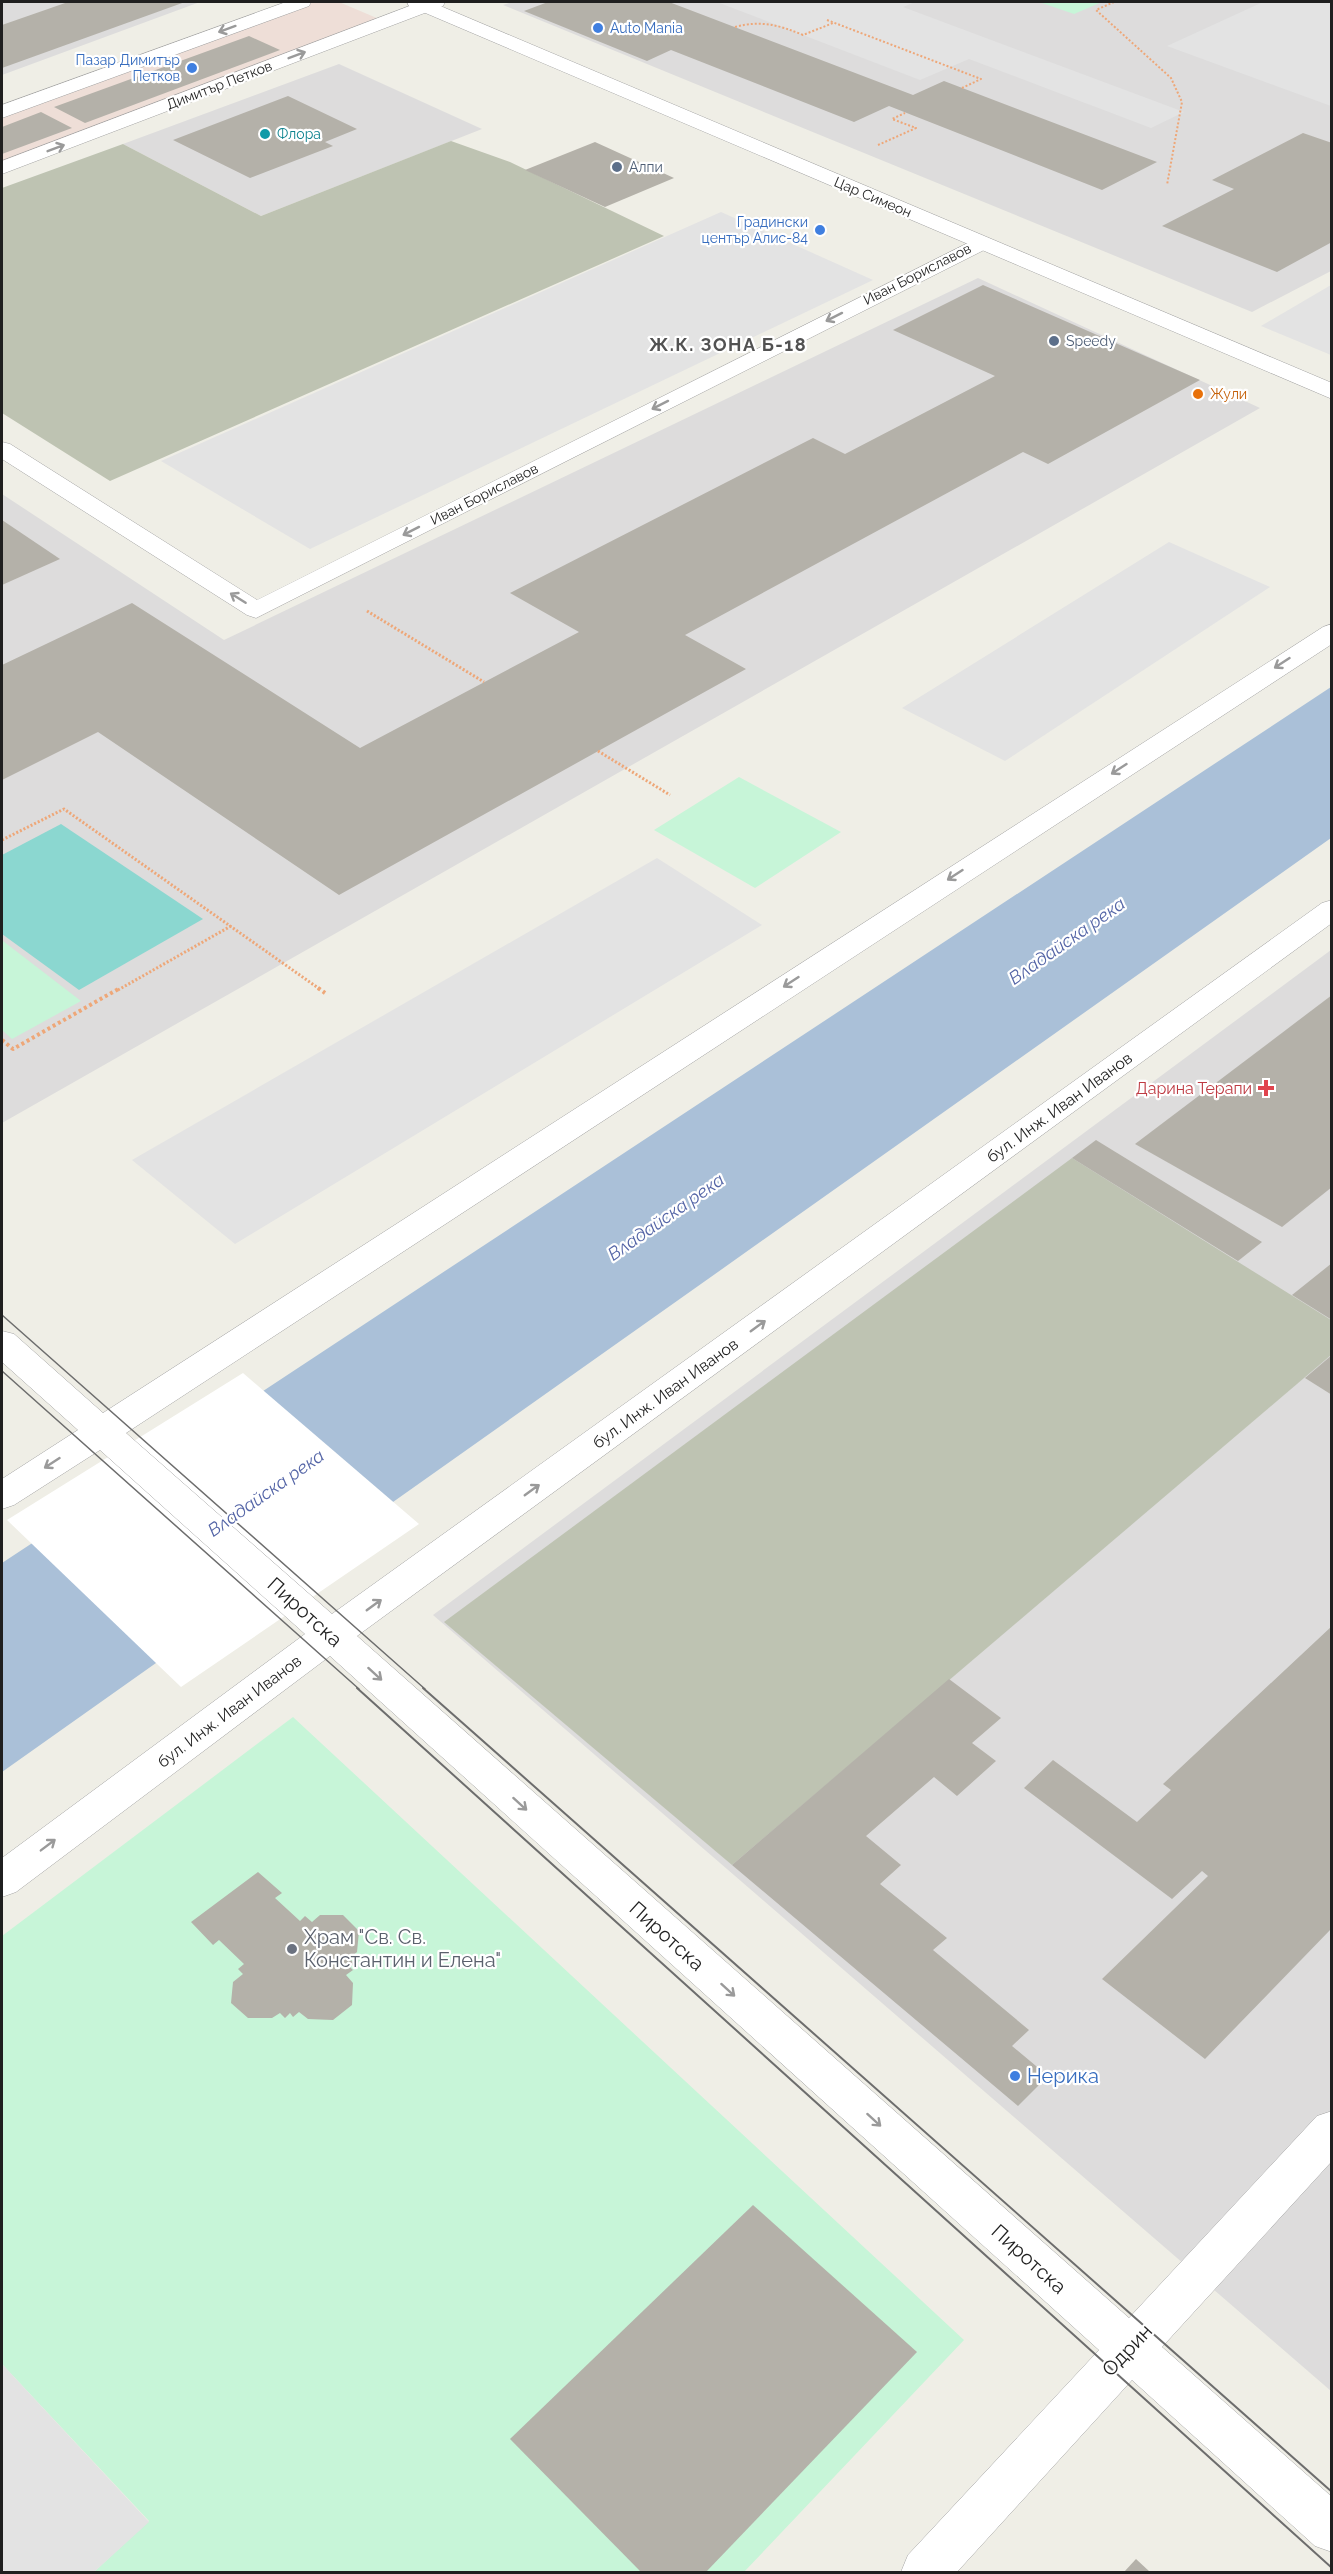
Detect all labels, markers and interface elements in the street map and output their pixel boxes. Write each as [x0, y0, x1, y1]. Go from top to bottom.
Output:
place label: Auto Mania [610, 20, 683, 36]
marker: Auto Mania [591, 21, 605, 35]
one-way arrow [218, 24, 237, 35]
one-way arrow [287, 49, 306, 60]
place label: Пазар Димитър Петков [76, 52, 180, 84]
street label: Димитър Петков [164, 58, 274, 112]
marker: Пазар Димитър Петков [185, 61, 199, 75]
place label: Флора [277, 126, 321, 142]
marker: Флора [258, 127, 272, 141]
one-way arrow [46, 141, 65, 152]
place label: Алпи [629, 159, 663, 175]
marker: Алпи [610, 160, 624, 174]
street label: Цар Симеон [832, 174, 914, 220]
place label: Градински център Алис-84 [702, 214, 808, 246]
marker: Градински център Алис-84 [813, 223, 827, 237]
street label: Иван Бориславов [861, 240, 973, 308]
one-way arrow [825, 311, 843, 323]
place label: Speedy [1066, 333, 1116, 349]
district label: Ж.К. ЗОНА Б-18 [649, 334, 807, 355]
marker: Speedy [1047, 334, 1061, 348]
place label: Жули [1210, 386, 1247, 402]
marker: Жули [1191, 387, 1205, 401]
one-way arrow [652, 399, 669, 411]
street label: Иван Бориславов [428, 460, 540, 528]
one-way arrow [403, 525, 420, 537]
one-way arrow [230, 592, 247, 604]
one-way arrow [1274, 657, 1291, 670]
one-way arrow [1111, 763, 1127, 775]
one-way arrow [947, 869, 964, 881]
water label: Владайска река [1004, 892, 1129, 989]
one-way arrow [783, 975, 800, 988]
street label: бул. Инж. Иван Иванов [983, 1048, 1136, 1167]
place label: Дарина Терапи [1136, 1079, 1252, 1098]
marker: Дарина Терапи [1257, 1079, 1275, 1097]
water label: Владайска река [603, 1168, 728, 1265]
one-way arrow [749, 1320, 765, 1332]
street label: бул. Инж. Иван Иванов [589, 1334, 742, 1453]
water label: Владайска река [203, 1444, 328, 1541]
one-way arrow [44, 1457, 60, 1469]
one-way arrow [524, 1484, 540, 1496]
street label: Пиротска [263, 1572, 347, 1652]
one-way arrow [366, 1598, 382, 1611]
street label: бул. Инж. Иван Иванов [154, 1651, 305, 1772]
one-way arrow [367, 1667, 382, 1681]
one-way arrow [513, 1797, 528, 1811]
one-way arrow [40, 1839, 56, 1851]
street label: Пиротска [625, 1896, 709, 1976]
place label: Храм "Св. Св. Константин и Елена" [304, 1925, 501, 1972]
marker: Храм "Св. Св. Константин и Елена" [285, 1942, 299, 1956]
one-way arrow [721, 1983, 736, 1997]
place label: Нерика [1027, 2064, 1099, 2088]
marker: Нерика [1008, 2069, 1022, 2083]
one-way arrow [866, 2113, 881, 2127]
street label: Пиротска [987, 2219, 1071, 2299]
street label: Одрин [1097, 2319, 1157, 2381]

